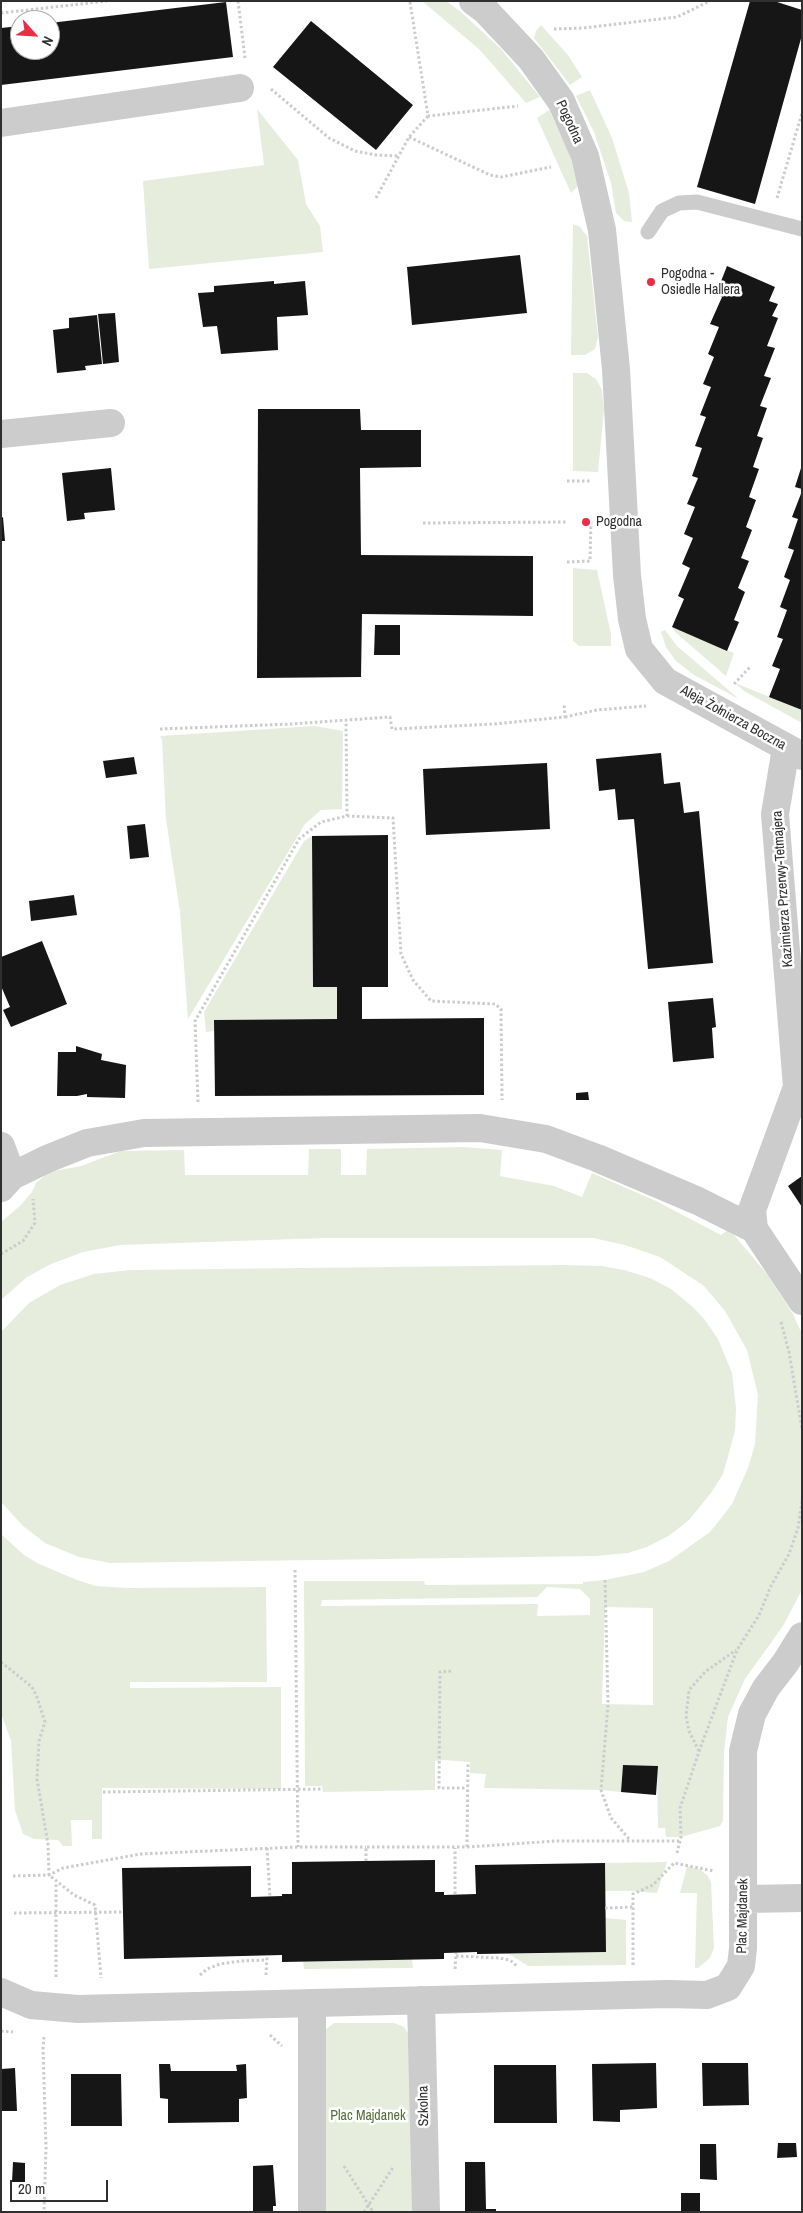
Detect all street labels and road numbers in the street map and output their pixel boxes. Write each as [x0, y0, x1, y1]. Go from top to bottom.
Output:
street label: Pogodna [552, 98, 586, 146]
street label: Aleja Żołnierza Boczna [677, 682, 789, 754]
street label: Kazimierza Przerwy-Tetmajera [769, 810, 797, 968]
street label: Plac Majdanek [734, 1878, 752, 1954]
street label: Szkolna [415, 2085, 433, 2127]

